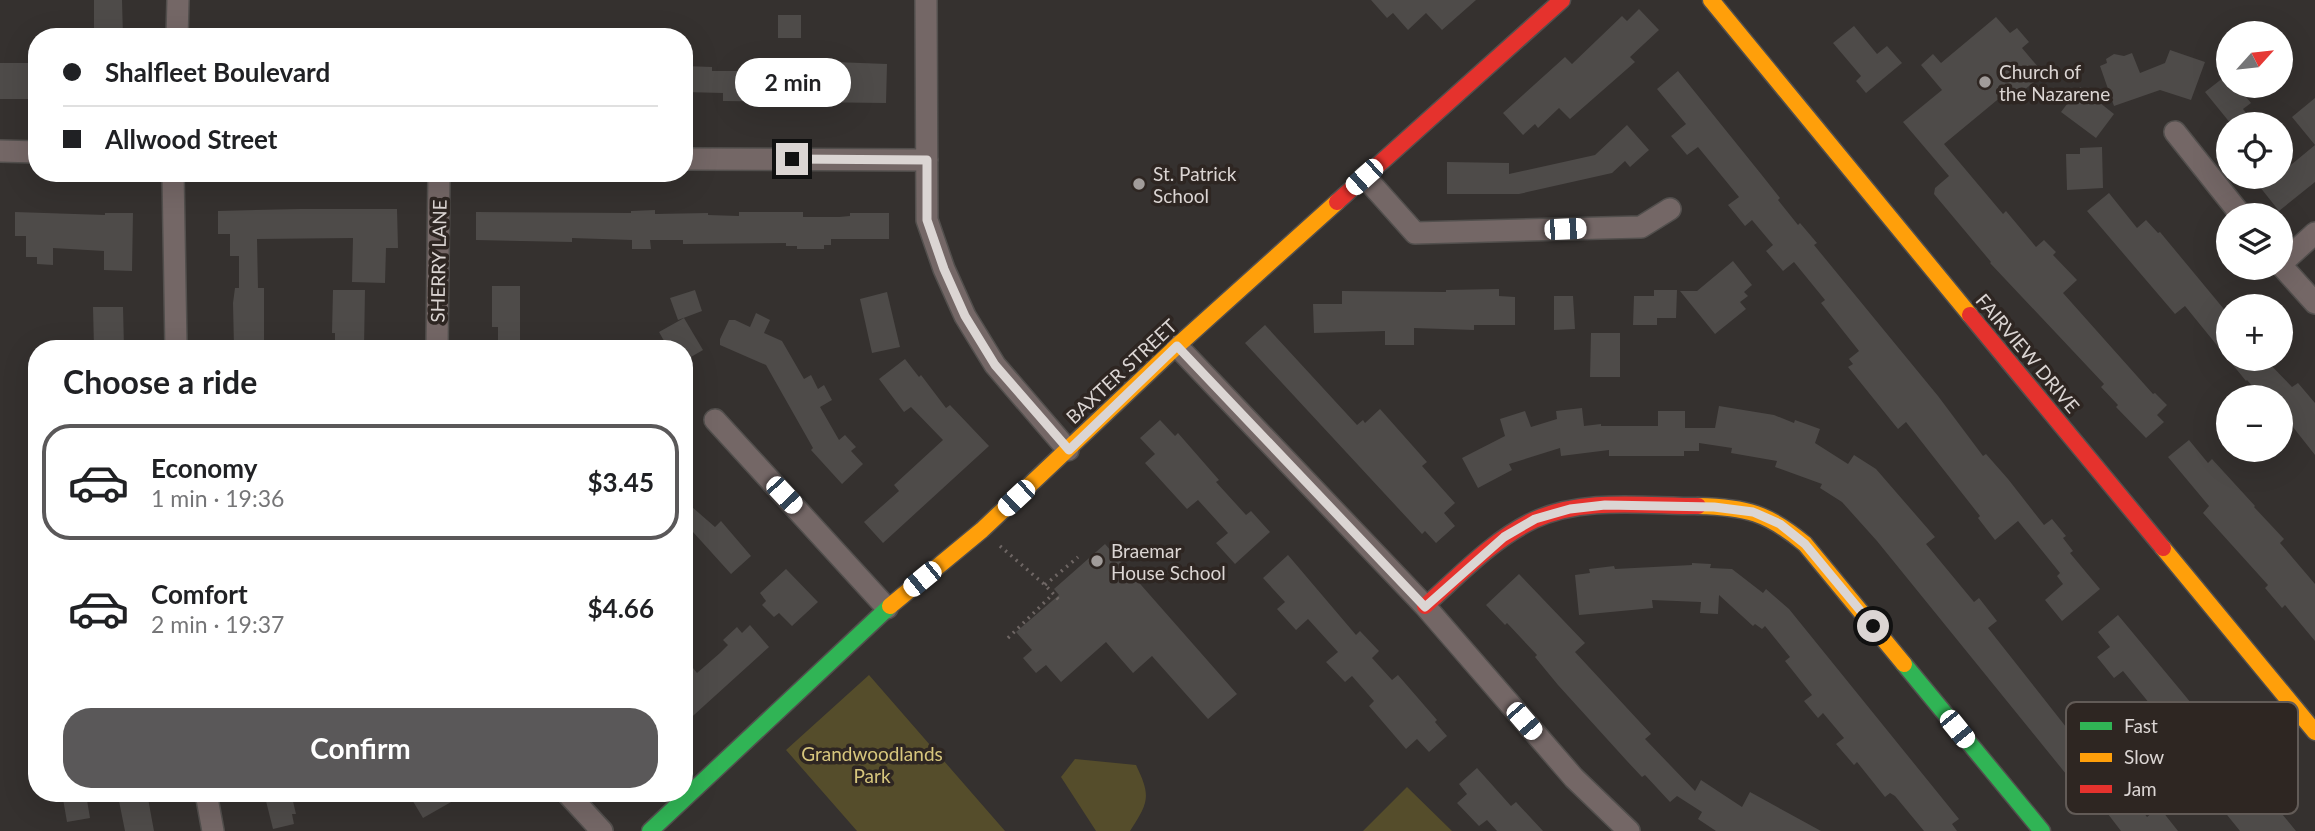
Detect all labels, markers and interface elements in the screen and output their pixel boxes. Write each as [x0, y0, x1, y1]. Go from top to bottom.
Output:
north arrow [2216, 21, 2292, 98]
map controls [2216, 21, 2293, 462]
text: Shalfleet Boulevard [105, 56, 330, 88]
callout: 2 min [734, 58, 850, 106]
place label: Church of the Nazarene [1999, 60, 2110, 105]
text: 2 min [764, 68, 822, 96]
marker: Church of the Nazarene [1977, 74, 1993, 90]
button: locate [2216, 112, 2293, 189]
text: Allwood Street [105, 123, 278, 155]
route end [776, 143, 808, 175]
car [1342, 155, 1387, 199]
place label: St. Patrick School [1153, 162, 1237, 207]
marker: St. Patrick School [1131, 176, 1147, 192]
street label: SHERRY LANE [425, 199, 451, 323]
button: layers [2216, 203, 2293, 280]
car [1544, 218, 1587, 240]
street label: FAIRVIEW DRIVE [1972, 289, 2084, 417]
button: + [2216, 294, 2293, 371]
street label: BAXTER STREET [1061, 314, 1181, 428]
text: Choose a ride [63, 362, 257, 401]
button: − [2216, 385, 2293, 462]
icon: car [67, 451, 130, 514]
text: Economy [151, 452, 257, 484]
text: $3.45 [588, 466, 654, 498]
car [762, 472, 807, 518]
car [994, 476, 1039, 520]
text: 1 min · 19:36 [151, 484, 284, 512]
place label: Braemar House School [1111, 539, 1226, 584]
marker: Braemar House School [1089, 553, 1105, 569]
car [900, 558, 945, 600]
icon: car [67, 577, 130, 640]
text: Comfort [151, 578, 248, 610]
text: $4.66 [588, 592, 654, 624]
text: 2 min · 19:37 [151, 610, 284, 638]
route start [1857, 610, 1889, 642]
car [1503, 698, 1546, 744]
legend [2066, 702, 2298, 814]
car [1936, 706, 1979, 752]
button: Confirm [63, 708, 658, 788]
text: Fast [2124, 714, 2158, 737]
park label: Grandwoodlands Park [801, 742, 943, 787]
text: Slow [2124, 745, 2164, 768]
text: Jam [2124, 777, 2157, 800]

